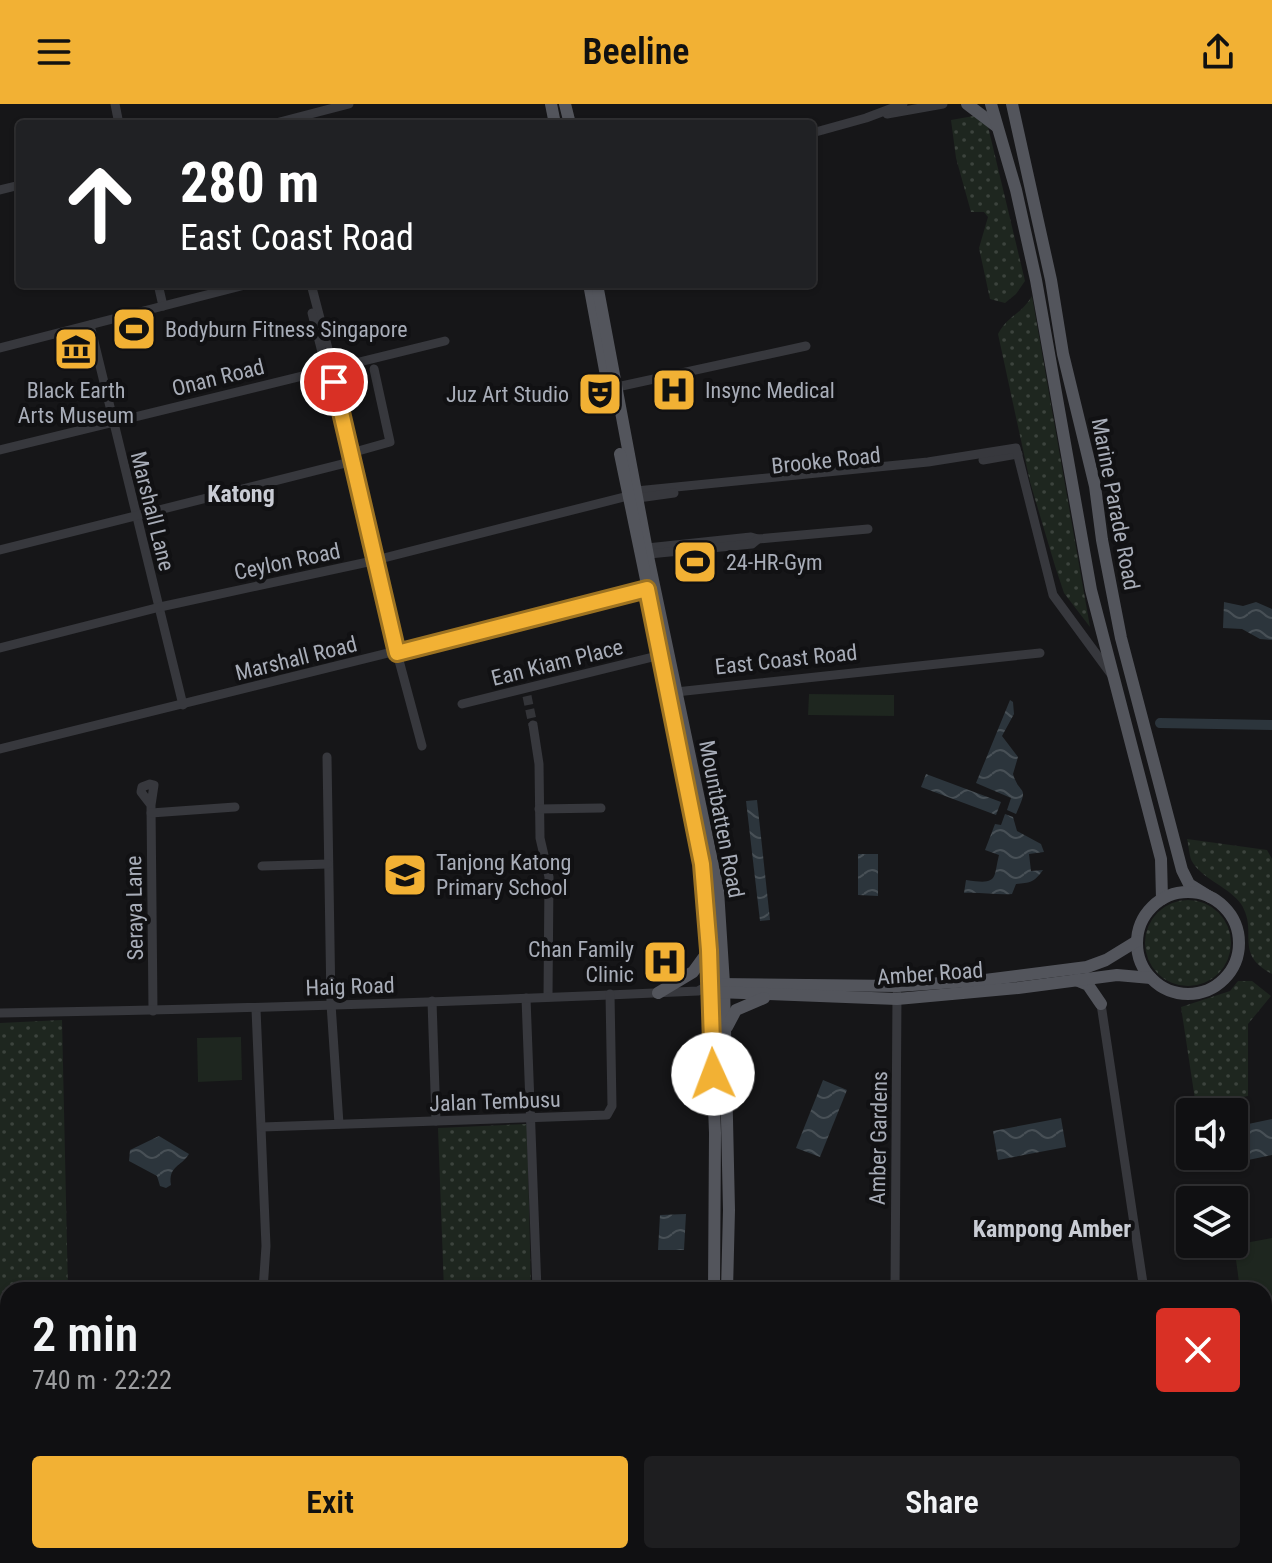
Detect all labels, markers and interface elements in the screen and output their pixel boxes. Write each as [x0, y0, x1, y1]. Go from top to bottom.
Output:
icon: menu [32, 30, 76, 74]
icon: share [1196, 30, 1240, 74]
text: Beeline [583, 31, 689, 73]
text: 280 m [180, 150, 319, 216]
icon: ahead [48, 152, 152, 256]
text: East Coast Road [180, 217, 414, 259]
sports icon: Bodyburn Fitness Singapore [110, 305, 158, 353]
place label: Bodyburn Fitness Singapore [165, 317, 407, 342]
museum icon: Black Earth Arts Museum [52, 325, 100, 373]
pin [300, 348, 368, 416]
street label: Onan Road [169, 354, 267, 401]
icon: arrive [312, 360, 356, 404]
hospital icon: Insync Medical [650, 366, 698, 414]
theatre icon: Juz Art Studio [576, 370, 624, 418]
place label: Black Earth Arts Museum [18, 378, 134, 428]
place label: Insync Medical [705, 378, 835, 403]
place label: Juz Art Studio [446, 382, 569, 407]
street label: Marine Parade Road [1087, 416, 1144, 592]
street label: Brooke Road [770, 442, 882, 479]
street label: Marshall Lane [126, 449, 179, 573]
district label: Katong [207, 480, 275, 508]
street label: Ceylon Road [232, 538, 342, 585]
sports icon: 24-HR-Gym [671, 538, 719, 586]
place label: 24-HR-Gym [726, 550, 823, 575]
street label: Marshall Road [233, 631, 359, 686]
street label: Ean Kiam Place [489, 634, 625, 691]
street label: East Coast Road [714, 640, 858, 679]
street label: Mountbatten Road [694, 738, 749, 900]
place label: Tanjong Katong Primary School [436, 850, 571, 900]
school or university icon: Tanjong Katong Primary School [381, 851, 429, 899]
street label: Seraya Lane [121, 855, 148, 961]
place label: Chan Family Clinic [528, 937, 634, 987]
hospital icon: Chan Family Clinic [641, 938, 689, 986]
street label: Amber Road [876, 957, 984, 990]
street label: Haig Road [305, 972, 395, 1001]
position arrow [671, 1032, 755, 1116]
street label: Amber Gardens [865, 1071, 892, 1205]
street label: Jalan Tembusu [429, 1087, 561, 1116]
map controls [1176, 1098, 1248, 1258]
button: sound [1176, 1098, 1248, 1170]
button: layers [1176, 1186, 1248, 1258]
district label: Kampong Amber [973, 1215, 1131, 1243]
text: 2 min [32, 1306, 138, 1363]
button: close [1156, 1308, 1240, 1392]
text: 740 m · 22:22 [32, 1365, 172, 1395]
button: Exit [32, 1456, 628, 1548]
button: Share [644, 1456, 1240, 1548]

